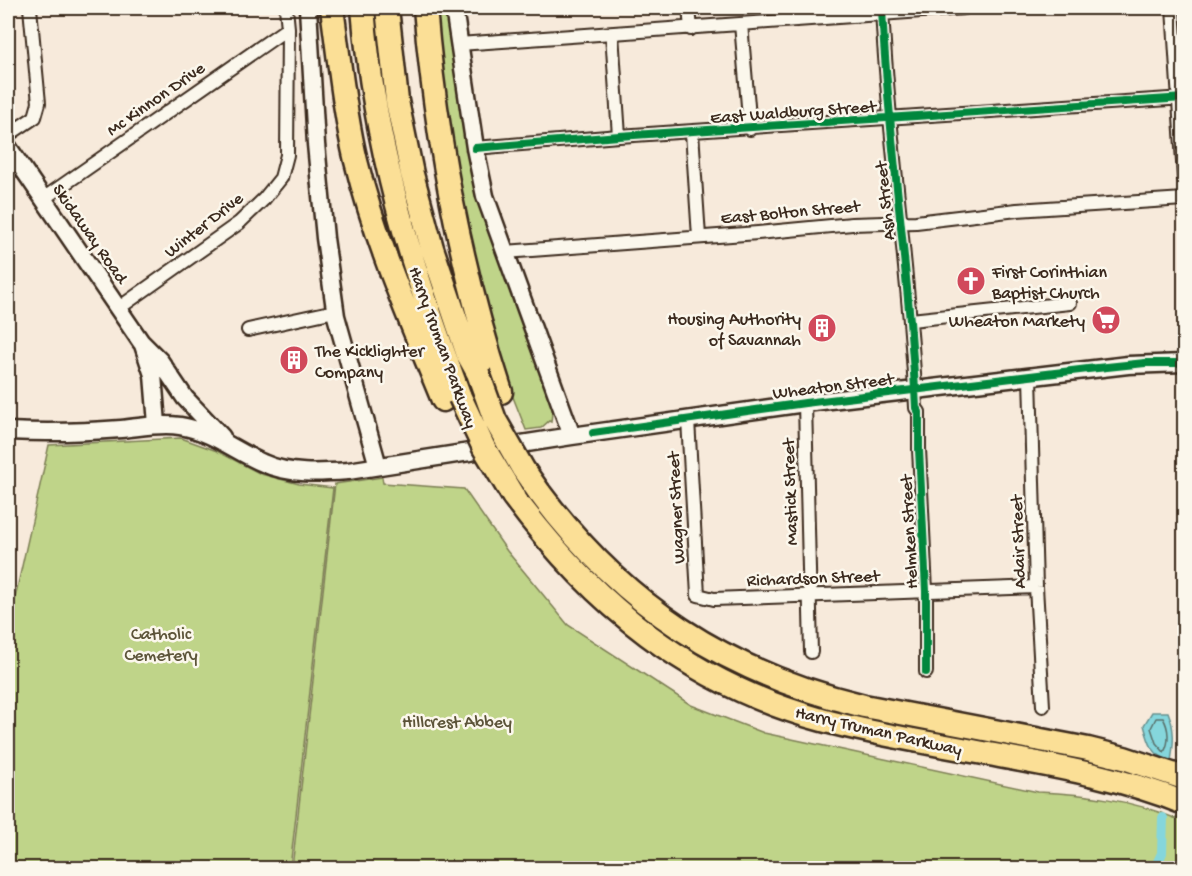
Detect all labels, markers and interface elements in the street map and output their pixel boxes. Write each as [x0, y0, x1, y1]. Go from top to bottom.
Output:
street label: Mc Kinnon Drive [103, 58, 210, 142]
street label: East Waldburg Street [710, 97, 878, 130]
street label: Ash Street [872, 159, 901, 241]
street label: Skidaway Road [47, 180, 132, 290]
street label: Winter Drive [161, 188, 249, 263]
street label: East Bolton Street [720, 197, 862, 230]
place label: First Corinthian Baptist Church [991, 263, 1108, 305]
street label: Harry Truman Parkway [403, 264, 481, 432]
church icon: First Corinthian Baptist Church [955, 265, 987, 297]
supermarket icon: Wheaton Markety [1090, 304, 1122, 336]
place label: Housing Authority of Savannah [667, 310, 801, 352]
building icon: Housing Authority of Savannah [806, 312, 838, 344]
place label: Wheaton Markety [949, 312, 1085, 333]
place label: The Kicklighter Company [314, 342, 426, 384]
building icon: The Kicklighter Company [278, 344, 310, 376]
street label: Wheaton Street [772, 369, 897, 405]
street label: Mastick Street [779, 437, 804, 546]
street label: Wagner Street [664, 450, 691, 564]
street label: Helmken Street [897, 473, 924, 590]
street label: Adair Street [1007, 493, 1032, 589]
street label: Richardson Street [746, 567, 881, 592]
park label: Catholic Cemetery [125, 625, 198, 667]
street label: Harry Truman Parkway [793, 703, 964, 762]
park label: Hillcrest Abbey [402, 713, 512, 734]

